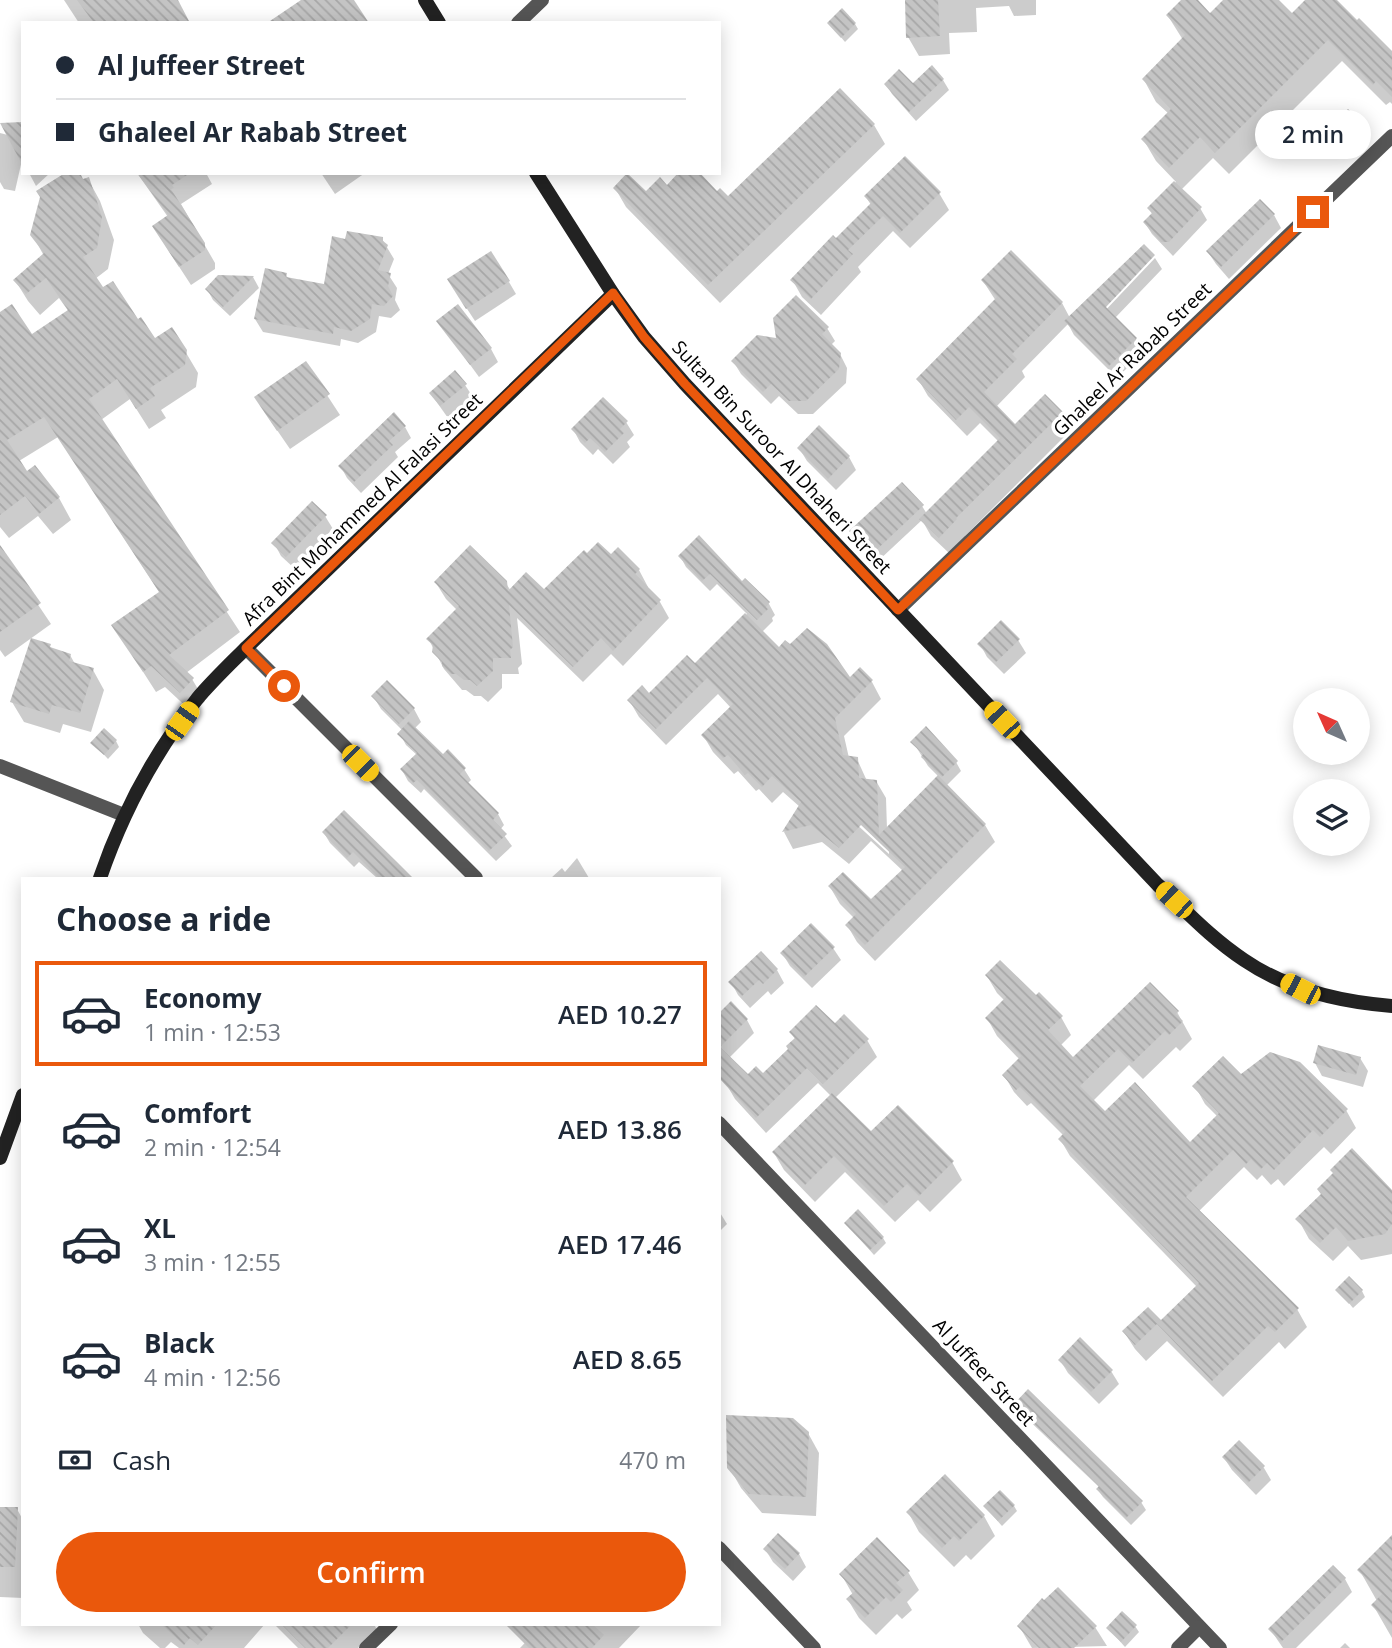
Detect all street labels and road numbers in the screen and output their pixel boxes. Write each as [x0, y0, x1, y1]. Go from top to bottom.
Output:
street label: Ghaleel Ar Rabab Street [1047, 276, 1217, 442]
street label: Sultan Bin Suroor Al Dhaheri Street [667, 335, 898, 580]
street label: Afra Bint Mohammed Al Falasi Street [236, 387, 488, 631]
street label: Al Juffeer Street [927, 1313, 1041, 1432]

